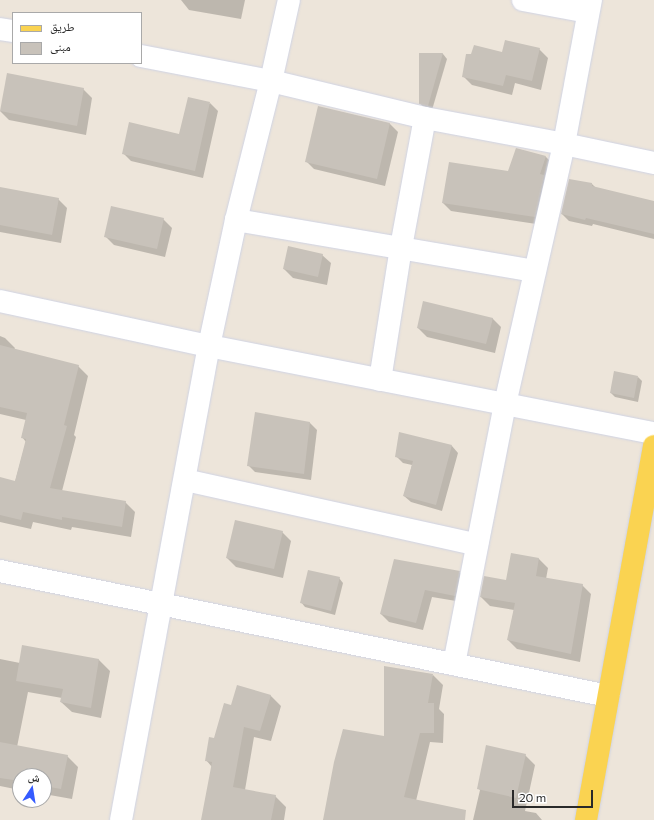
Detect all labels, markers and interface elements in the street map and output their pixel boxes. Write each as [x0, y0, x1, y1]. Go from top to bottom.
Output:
legend [12, 12, 142, 64]
text: طريق [50, 19, 75, 33]
text: مبنى [50, 39, 71, 53]
north arrow [12, 768, 52, 808]
text: ش [27, 769, 41, 784]
scale bar [514, 782, 595, 808]
text: 20 m [519, 790, 546, 804]

